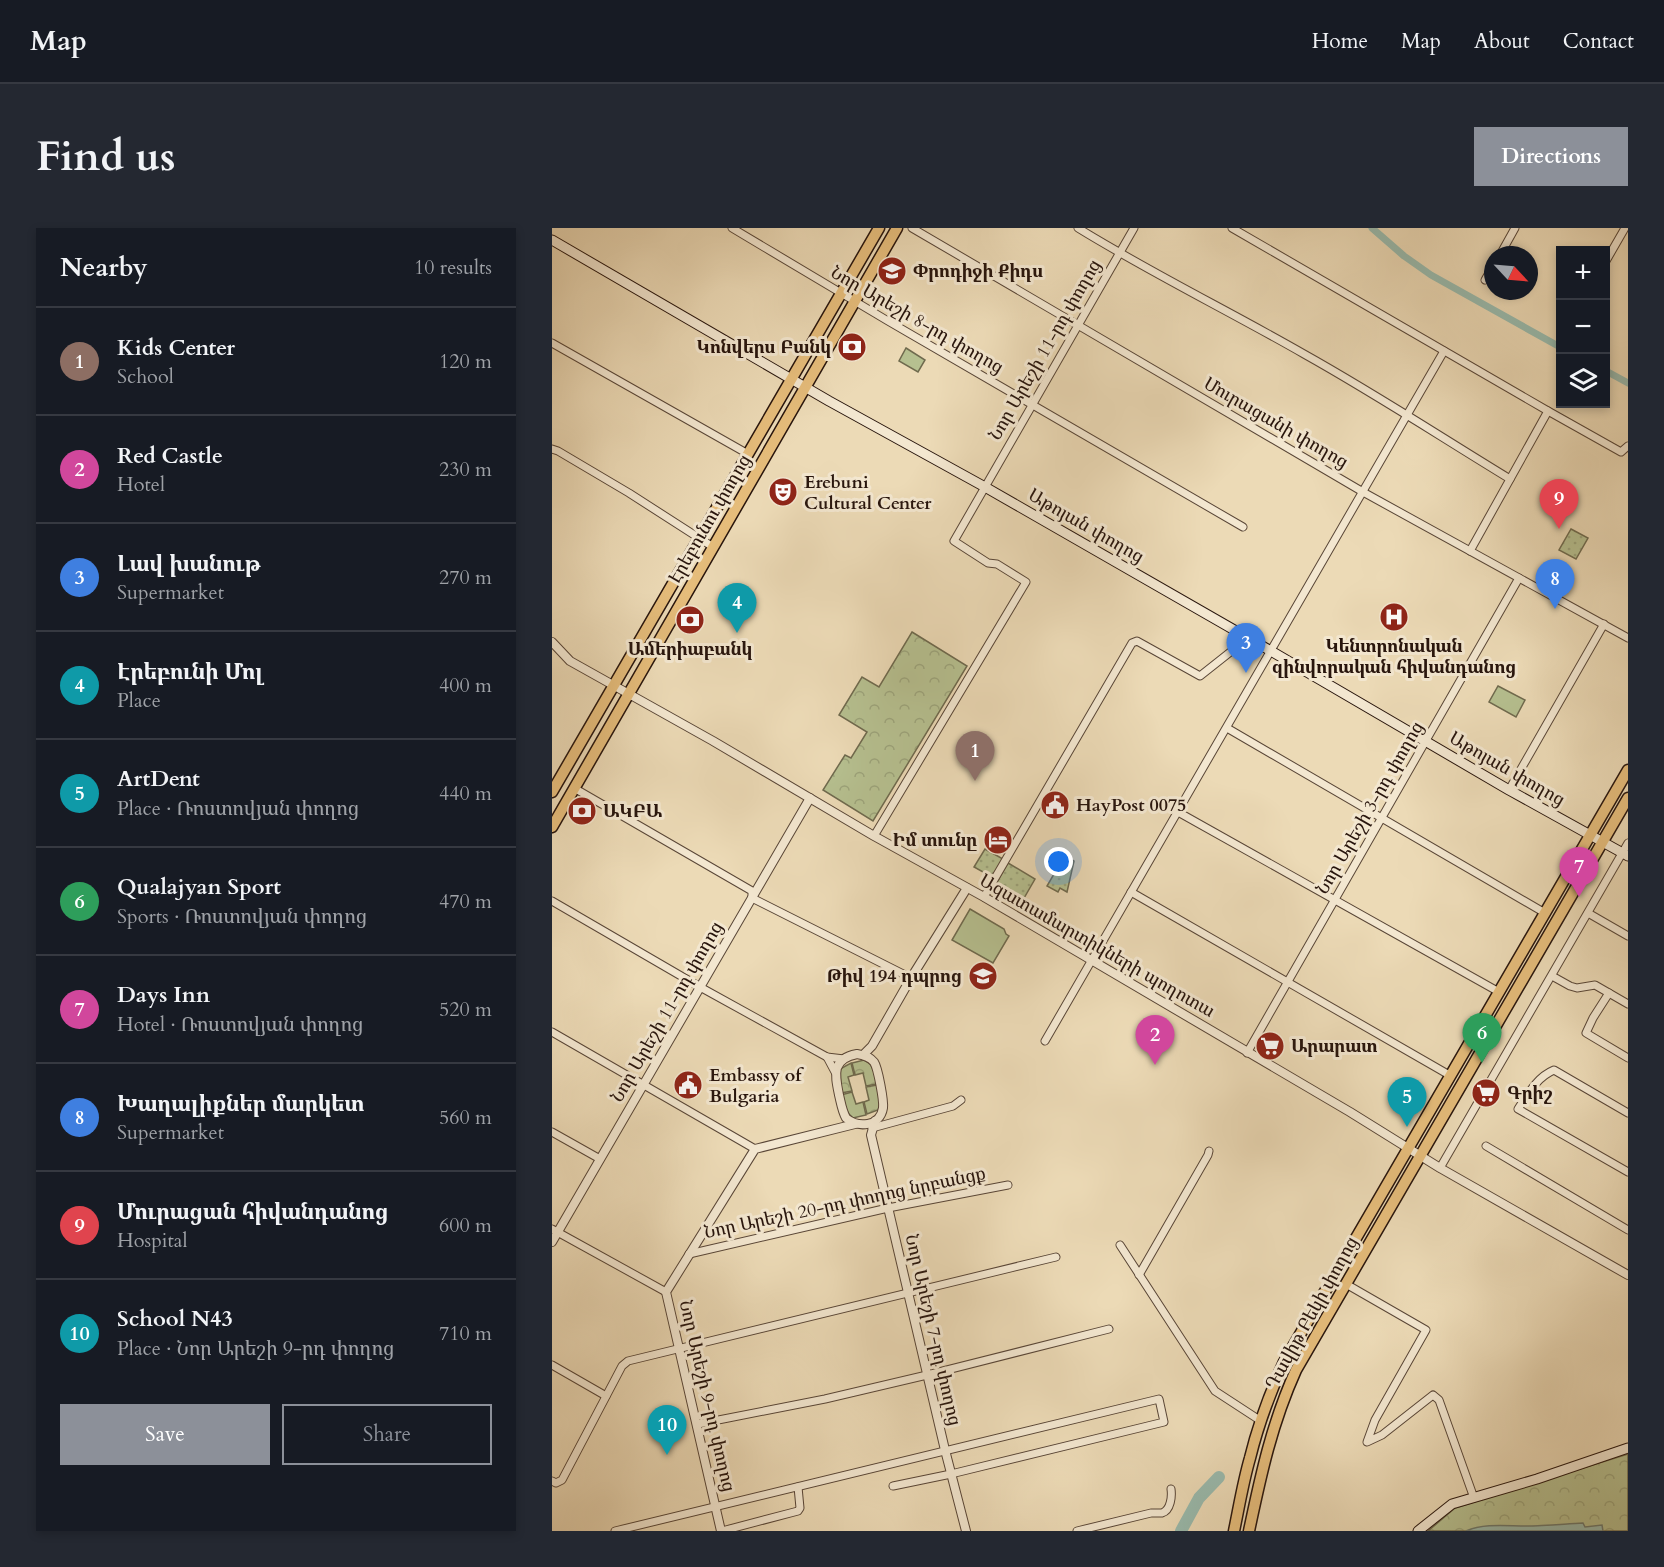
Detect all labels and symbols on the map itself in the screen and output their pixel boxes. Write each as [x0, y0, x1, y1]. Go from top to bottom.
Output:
north arrow [1484, 246, 1538, 300]
school or university icon: Փրոդիջի Քիդս [876, 255, 908, 287]
street label: Նոր Արեշի 11-րդ փողոց [983, 255, 1107, 445]
place label: Փրոդիջի Քիդս [913, 259, 1043, 284]
street label: Նոր Արեշի 8-րդ փողոց [826, 260, 1008, 380]
bank icon: Կոնվերս Բանկ [836, 331, 868, 363]
place label: Կոնվերս Բանկ [697, 335, 831, 360]
street label: Մուրացանի փողոց [1199, 371, 1353, 475]
street label: Էրեբունու փողոց [663, 450, 757, 588]
place label: Erebuni Cultural Center [804, 470, 932, 516]
theatre icon: Erebuni Cultural Center [767, 476, 799, 508]
pin: 9 [1540, 480, 1578, 529]
street label: Աթոյան փողոց [1024, 483, 1148, 569]
pin: 8 [1536, 560, 1574, 609]
pin: 4 [718, 584, 756, 633]
hospital icon: Կենտրոնական զինվորական հիվանդանոց [1378, 601, 1410, 633]
bank icon: Ամերիաբանկ [674, 604, 706, 636]
pin: 3 [1226, 624, 1266, 673]
place label: Կենտրոնական զինվորական հիվանդանոց [1272, 634, 1516, 680]
place label: Ամերիաբանկ [628, 637, 753, 662]
street label: Նոր Արեշի 3-րդ փողոց [1310, 717, 1430, 899]
street label: Աթոյան փողոց [1445, 726, 1569, 812]
pin: 1 [956, 732, 994, 781]
public building icon: HayPost 0075 [1039, 789, 1071, 821]
place label: HayPost 0075 [1076, 793, 1186, 818]
bank icon: ԱԿԲԱ [566, 795, 598, 827]
place label: ԱԿԲԱ [603, 799, 662, 824]
hotel icon: Իմ տունը [982, 824, 1014, 856]
place label: Իմ տունը [893, 828, 977, 853]
your location [1044, 847, 1073, 876]
pin: 7 [1560, 848, 1598, 897]
street label: Ազատամարտիկների պողոտա [975, 868, 1219, 1024]
street label: Նոր Արեշի 11-րդ փողոց [605, 917, 729, 1107]
school or university icon: Թիվ 194 դպրոց [967, 960, 999, 992]
place label: Թիվ 194 դպրոց [826, 964, 962, 989]
pin: 6 [1462, 1014, 1502, 1063]
pin: 2 [1136, 1016, 1174, 1065]
supermarket icon: Արարատ [1254, 1030, 1286, 1062]
place label: Արարատ [1291, 1034, 1378, 1059]
place label: Embassy of Bulgaria [709, 1063, 804, 1109]
public building icon: Embassy of Bulgaria [672, 1069, 704, 1101]
supermarket icon: Գրիշ [1470, 1077, 1502, 1109]
pin: 5 [1388, 1078, 1426, 1127]
place label: Գրիշ [1507, 1081, 1553, 1106]
street label: Նոր Արեշի 20-րդ փողոց նրբանցք [702, 1161, 988, 1245]
street label: Նոր Արեշի 7-րդ փողոց [899, 1232, 967, 1428]
street label: Դավիթ Բեկի փողոց [1260, 1232, 1364, 1394]
street label: Նոր Արեշի 9-րդ փողոց [673, 1298, 741, 1494]
pin: 10 [648, 1406, 686, 1455]

